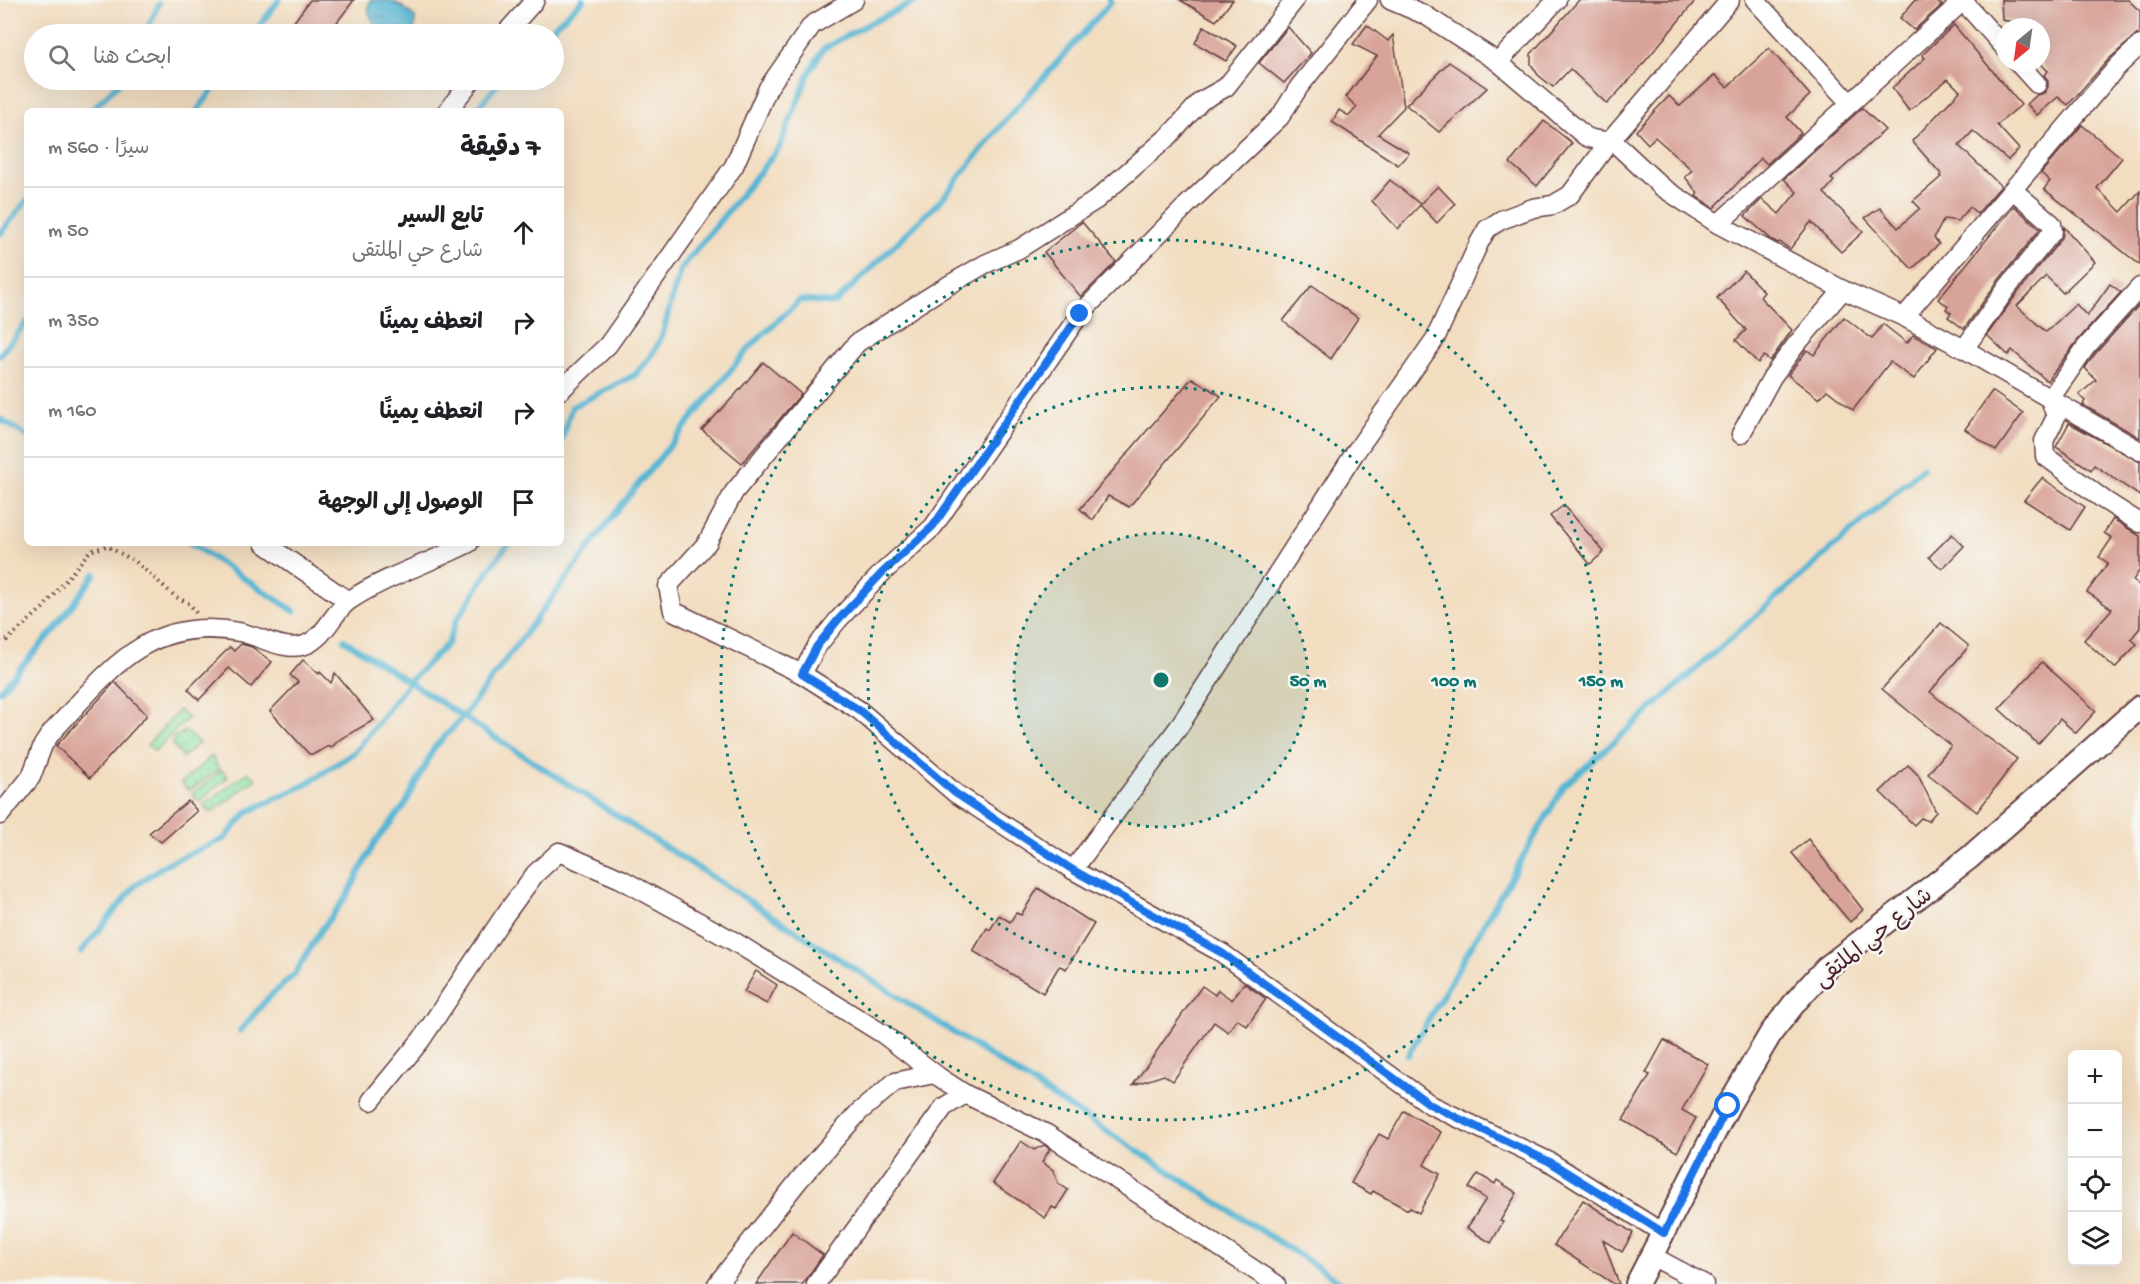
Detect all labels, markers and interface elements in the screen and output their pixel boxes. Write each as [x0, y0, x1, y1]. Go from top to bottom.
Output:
north arrow [1996, 18, 2050, 72]
search box [24, 24, 564, 90]
icon: search [45, 41, 78, 74]
text: ابحث هنا [93, 46, 172, 72]
text: 7 دقيقة [460, 135, 540, 166]
text: سيرًا · 560 m [48, 138, 150, 161]
text: تابع السير [399, 205, 483, 231]
icon: ahead [507, 216, 540, 249]
text: 50 m [48, 221, 89, 244]
text: شارع حي الملتقى [352, 241, 483, 264]
route end [1066, 300, 1092, 326]
icon: right [507, 306, 540, 339]
text: 350 m [48, 311, 99, 334]
text: انعطف يمينًا [380, 311, 483, 337]
icon: right [507, 396, 540, 429]
text: 160 m [48, 401, 97, 424]
text: انعطف يمينًا [380, 401, 483, 427]
icon: arrive [507, 486, 540, 519]
text: الوصول إلى الوجهة [318, 491, 483, 517]
centre of rings [1151, 670, 1171, 690]
text: 50 m [1290, 672, 1327, 693]
text: 100 m [1431, 672, 1477, 693]
text: 150 m [1578, 672, 1623, 693]
street label: شارع حي الملتقى [1810, 884, 1941, 997]
map controls [2068, 1050, 2122, 1266]
button: + [2068, 1050, 2122, 1104]
route start [1714, 1092, 1740, 1118]
button: − [2068, 1104, 2122, 1158]
button: locate [2068, 1158, 2122, 1212]
button: layers [2068, 1212, 2122, 1266]

